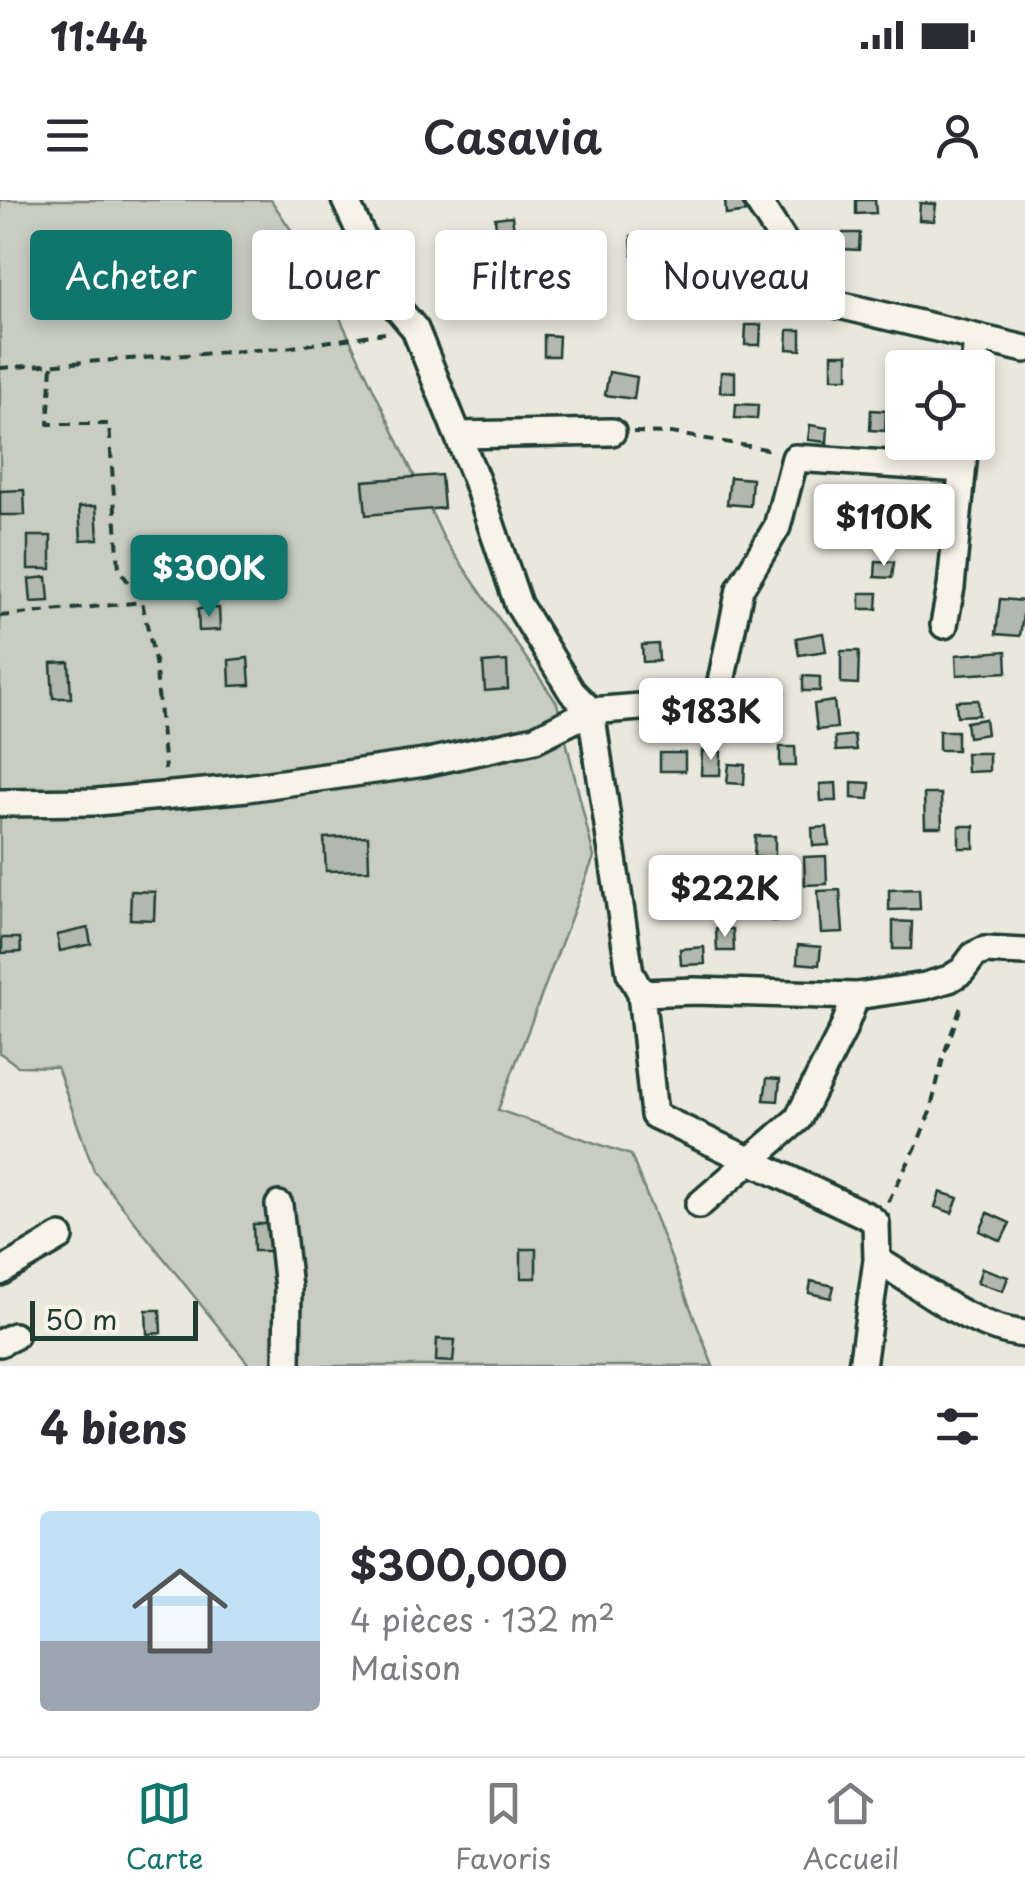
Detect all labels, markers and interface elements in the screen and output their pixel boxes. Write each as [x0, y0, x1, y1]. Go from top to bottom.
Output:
text: 11:44 [50, 7, 148, 64]
text: Casavia [423, 101, 602, 169]
icon: menu [40, 108, 95, 163]
icon: person [930, 108, 985, 163]
chip: Acheter [30, 230, 232, 320]
chip: Louer [252, 230, 415, 320]
chip: Filtres [435, 230, 607, 320]
chip: Nouveau [627, 230, 845, 320]
map controls [885, 350, 995, 460]
button: locate [885, 350, 995, 460]
pin: $110K [814, 484, 954, 569]
text: $110K [836, 492, 932, 540]
pin: $300K [139, 535, 279, 620]
text: $300K [153, 543, 265, 591]
pin: $183K [641, 678, 781, 763]
text: $183K [661, 686, 761, 734]
pin: $222K [655, 855, 795, 940]
text: $222K [671, 863, 779, 911]
scale bar [30, 1296, 198, 1340]
text: 50 m [45, 1297, 118, 1340]
text: 4 biens [40, 1395, 187, 1458]
icon: filters [930, 1399, 985, 1454]
text: $300,000 [350, 1532, 567, 1595]
icon: home [120, 1551, 240, 1671]
text: 4 pièces · 132 m² [350, 1595, 615, 1643]
text: Maison [350, 1643, 461, 1691]
tab: Carte [126, 1776, 203, 1879]
tab: Favoris [455, 1776, 551, 1879]
tab: Accueil [803, 1776, 899, 1879]

